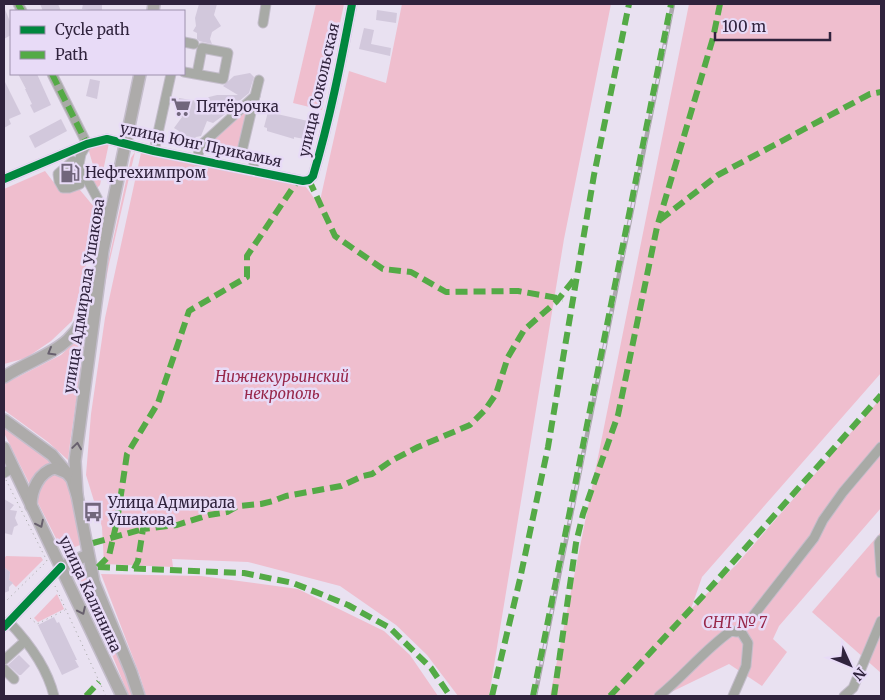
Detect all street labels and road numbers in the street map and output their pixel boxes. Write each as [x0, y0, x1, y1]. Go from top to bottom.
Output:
street label: улица Сокольская [294, 21, 343, 159]
street label: улица Юнг Прикамья [118, 118, 284, 171]
street label: улица Адмирала Ушакова [59, 197, 108, 395]
street label: улица Калинина [55, 532, 126, 655]

